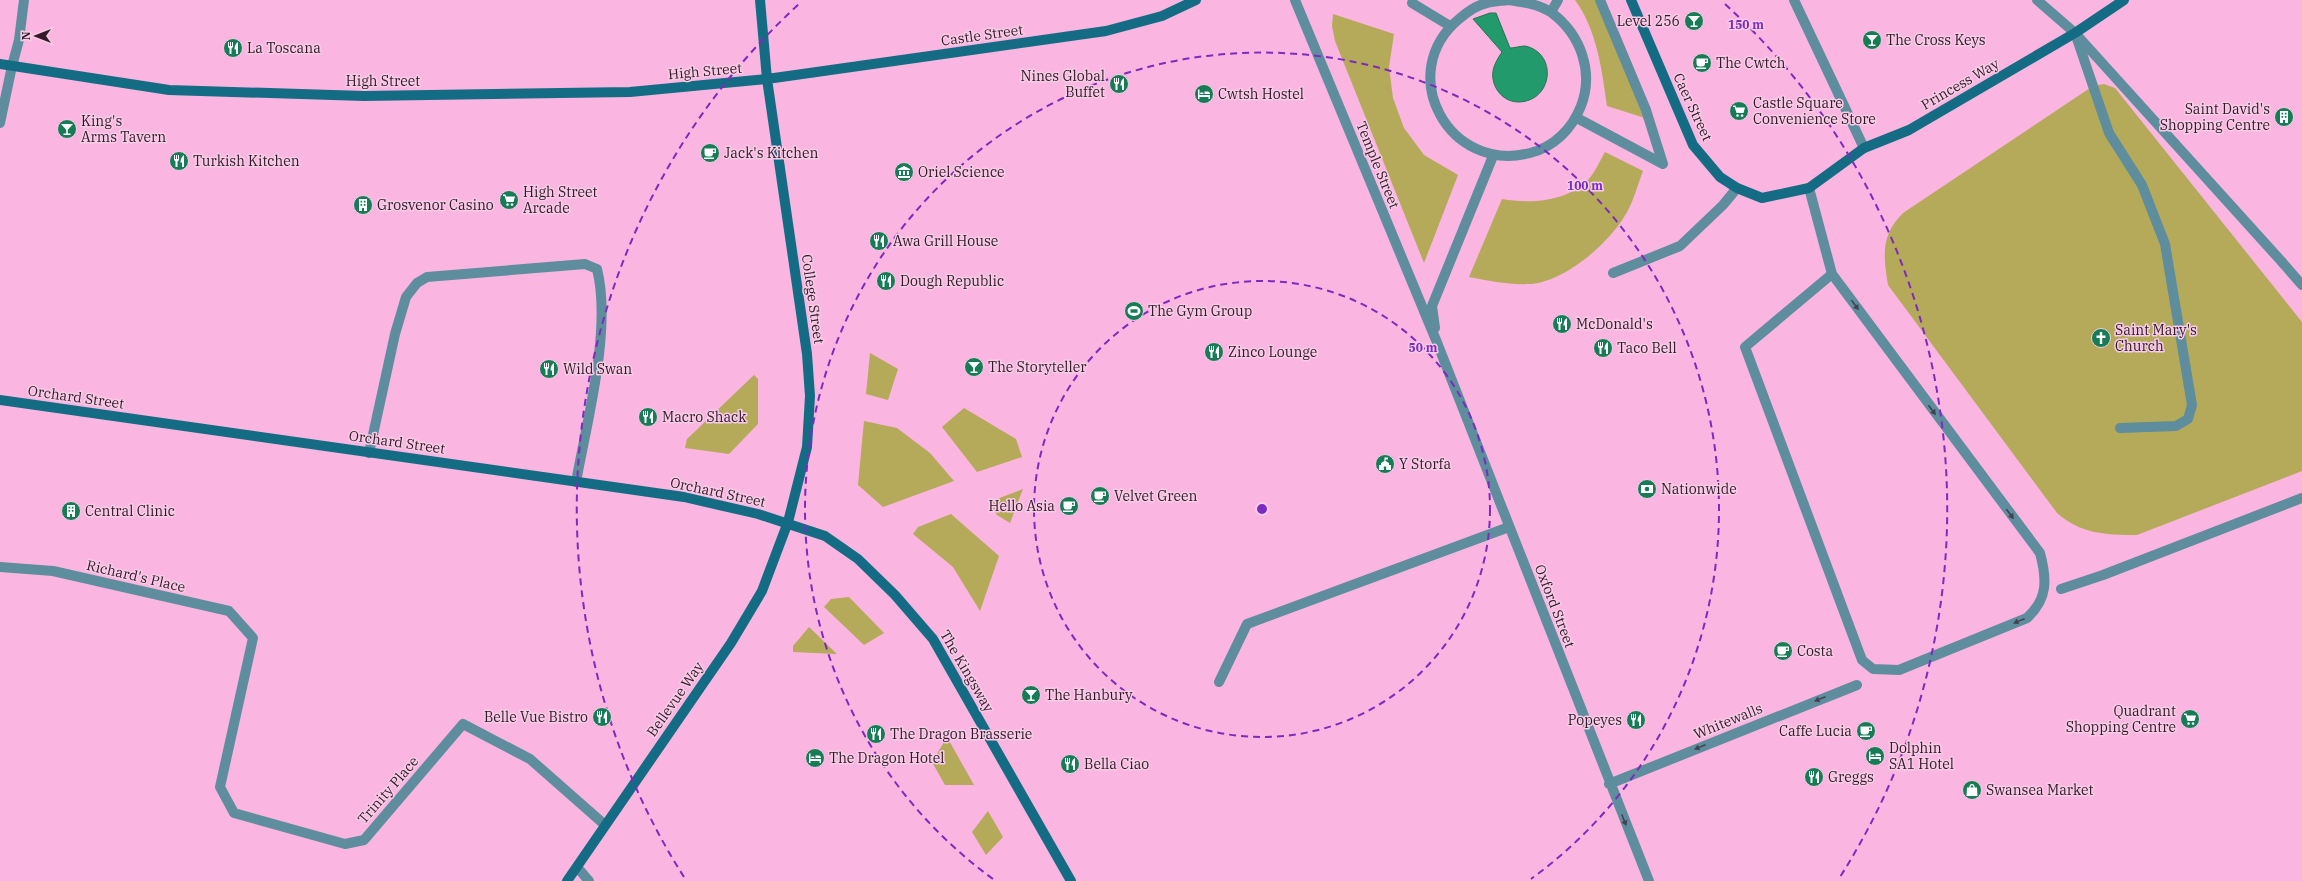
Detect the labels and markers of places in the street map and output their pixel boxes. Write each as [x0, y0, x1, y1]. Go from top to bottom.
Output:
bar icon: Level 256 [1683, 10, 1705, 32]
place label: Level 256 [1617, 12, 1680, 30]
bar icon: The Cross Keys [1861, 29, 1883, 51]
place label: The Cross Keys [1886, 31, 1986, 49]
restaurant icon: La Toscana [222, 37, 244, 59]
place label: La Toscana [247, 39, 321, 57]
cafe icon: The Cwtch [1691, 52, 1713, 74]
place label: The Cwtch [1716, 54, 1786, 72]
place label: Nines Global Buffet [1021, 67, 1105, 101]
restaurant icon: Nines Global Buffet [1108, 73, 1130, 95]
hotel icon: Cwtsh Hostel [1193, 83, 1215, 105]
place label: Cwtsh Hostel [1218, 85, 1304, 103]
place label: Castle Square Convenience Store [1753, 94, 1876, 128]
supermarket icon: Castle Square Convenience Store [1728, 100, 1750, 122]
place label: Saint David's Shopping Centre [2160, 100, 2270, 134]
building icon: Saint David's Shopping Centre [2273, 106, 2295, 128]
place label: King's Arms Tavern [81, 112, 166, 146]
bar icon: King's Arms Tavern [56, 118, 78, 140]
cafe icon: Jack's Kitchen [699, 142, 721, 164]
place label: Jack's Kitchen [724, 144, 819, 162]
restaurant icon: Turkish Kitchen [168, 150, 190, 172]
place label: Turkish Kitchen [193, 152, 300, 170]
museum icon: Oriel Science [893, 161, 915, 183]
place label: Oriel Science [918, 163, 1005, 181]
place label: High Street Arcade [523, 183, 597, 217]
supermarket icon: High Street Arcade [498, 189, 520, 211]
building icon: Grosvenor Casino [352, 194, 374, 216]
place label: Grosvenor Casino [377, 196, 494, 214]
restaurant icon: Awa Grill House [868, 230, 890, 252]
place label: Awa Grill House [893, 232, 998, 250]
restaurant icon: Dough Republic [875, 270, 897, 292]
place label: Dough Republic [900, 272, 1004, 290]
sports icon: The Gym Group [1123, 300, 1145, 322]
place label: The Gym Group [1148, 302, 1252, 320]
restaurant icon: McDonald's [1551, 313, 1573, 335]
place label: McDonald's [1576, 315, 1653, 333]
place label: Saint Mary's Church [2115, 321, 2197, 355]
church icon: Saint Mary's Church [2090, 327, 2112, 349]
restaurant icon: Taco Bell [1592, 337, 1614, 359]
place label: Taco Bell [1617, 339, 1677, 357]
restaurant icon: Zinco Lounge [1203, 341, 1225, 363]
place label: Zinco Lounge [1228, 343, 1317, 361]
bar icon: The Storyteller [963, 356, 985, 378]
restaurant icon: Wild Swan [538, 358, 560, 380]
place label: The Storyteller [988, 358, 1087, 376]
place label: Wild Swan [563, 360, 632, 378]
restaurant icon: Macro Shack [637, 406, 659, 428]
place label: Macro Shack [662, 408, 747, 426]
public building icon: Y Storfa [1374, 453, 1396, 475]
place label: Y Storfa [1399, 455, 1451, 473]
bank icon: Nationwide [1636, 478, 1658, 500]
place label: Nationwide [1661, 480, 1737, 498]
cafe icon: Velvet Green [1089, 485, 1111, 507]
place label: Velvet Green [1114, 487, 1198, 505]
cafe icon: Hello Asia [1058, 495, 1080, 517]
place label: Hello Asia [988, 497, 1055, 515]
building icon: Central Clinic [60, 500, 82, 522]
place label: Central Clinic [85, 502, 175, 520]
centre of rings [1255, 502, 1269, 516]
cafe icon: Costa [1772, 640, 1794, 662]
place label: Costa [1797, 642, 1834, 660]
bar icon: The Hanbury [1020, 684, 1042, 706]
place label: The Hanbury [1045, 686, 1133, 704]
place label: Quadrant Shopping Centre [2066, 702, 2176, 736]
restaurant icon: Belle Vue Bistro [591, 706, 613, 728]
place label: Belle Vue Bistro [484, 708, 588, 726]
supermarket icon: Quadrant Shopping Centre [2179, 708, 2201, 730]
restaurant icon: Popeyes [1625, 709, 1647, 731]
place label: Popeyes [1568, 711, 1622, 729]
cafe icon: Caffe Lucia [1855, 720, 1877, 742]
place label: Caffe Lucia [1779, 722, 1852, 740]
restaurant icon: The Dragon Brasserie [865, 723, 887, 745]
place label: The Dragon Brasserie [890, 725, 1032, 743]
place label: Dolphin SA1 Hotel [1889, 739, 1954, 773]
hotel icon: Dolphin SA1 Hotel [1864, 745, 1886, 767]
hotel icon: The Dragon Hotel [804, 747, 826, 769]
place label: The Dragon Hotel [829, 749, 944, 767]
restaurant icon: Bella Ciao [1059, 753, 1081, 775]
place label: Bella Ciao [1084, 755, 1149, 773]
restaurant icon: Greggs [1803, 766, 1825, 788]
place label: Greggs [1828, 768, 1874, 786]
shop icon: Swansea Market [1961, 779, 1983, 801]
place label: Swansea Market [1986, 781, 2093, 799]

